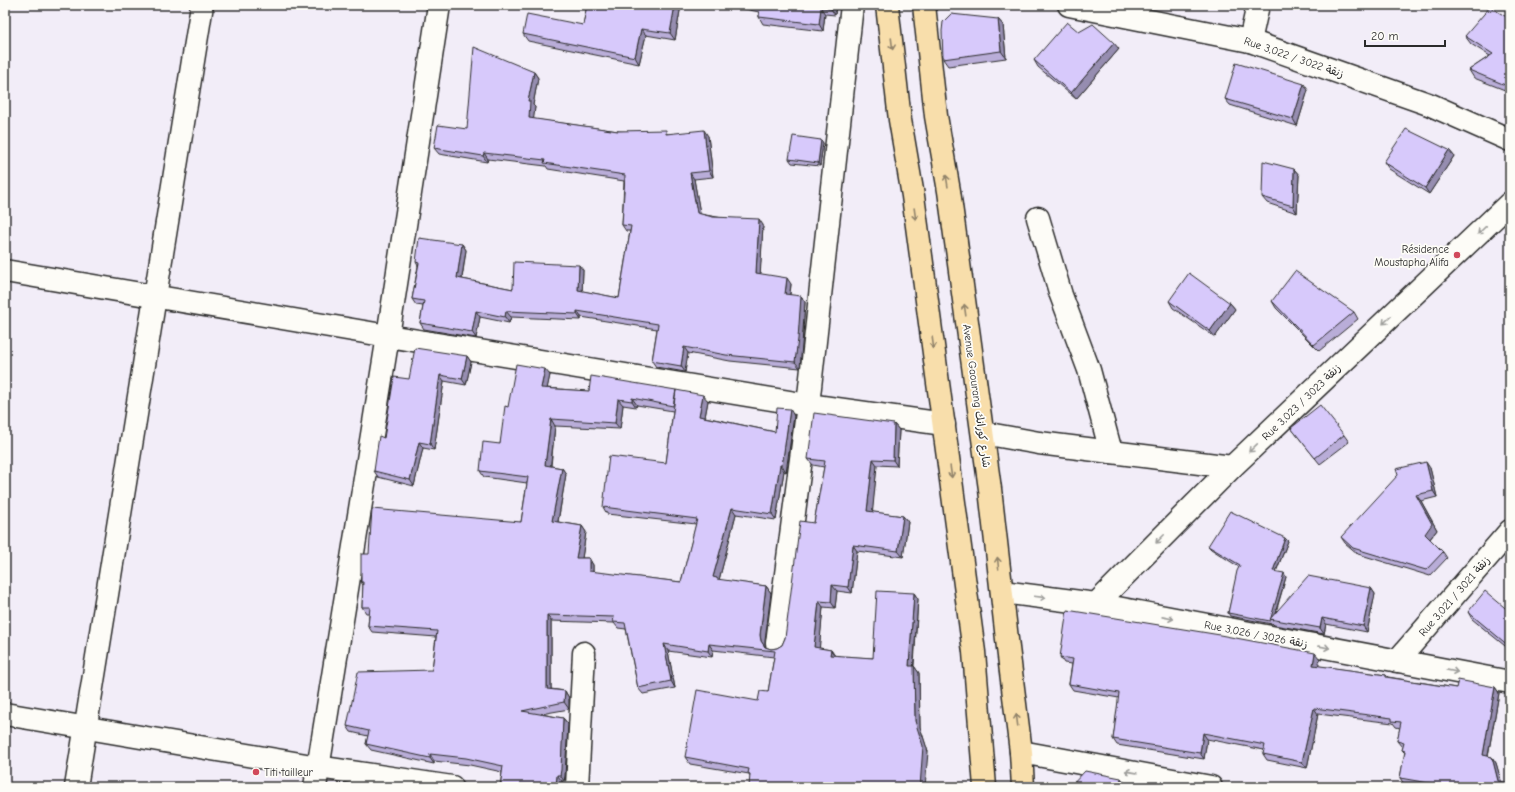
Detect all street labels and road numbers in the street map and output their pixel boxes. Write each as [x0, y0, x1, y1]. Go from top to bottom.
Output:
street label: Rue 3,022 / زنقة 3022 [1242, 34, 1345, 81]
street label: Avenue Gaourang شارع كورانك [958, 323, 993, 469]
street label: Rue 3,023 / زنقة 3023 [1259, 361, 1343, 443]
street label: Rue 3,021 / زنقة 3021 [1416, 554, 1493, 639]
street label: Rue 3,026 / زنقة 3026 [1203, 618, 1309, 651]

